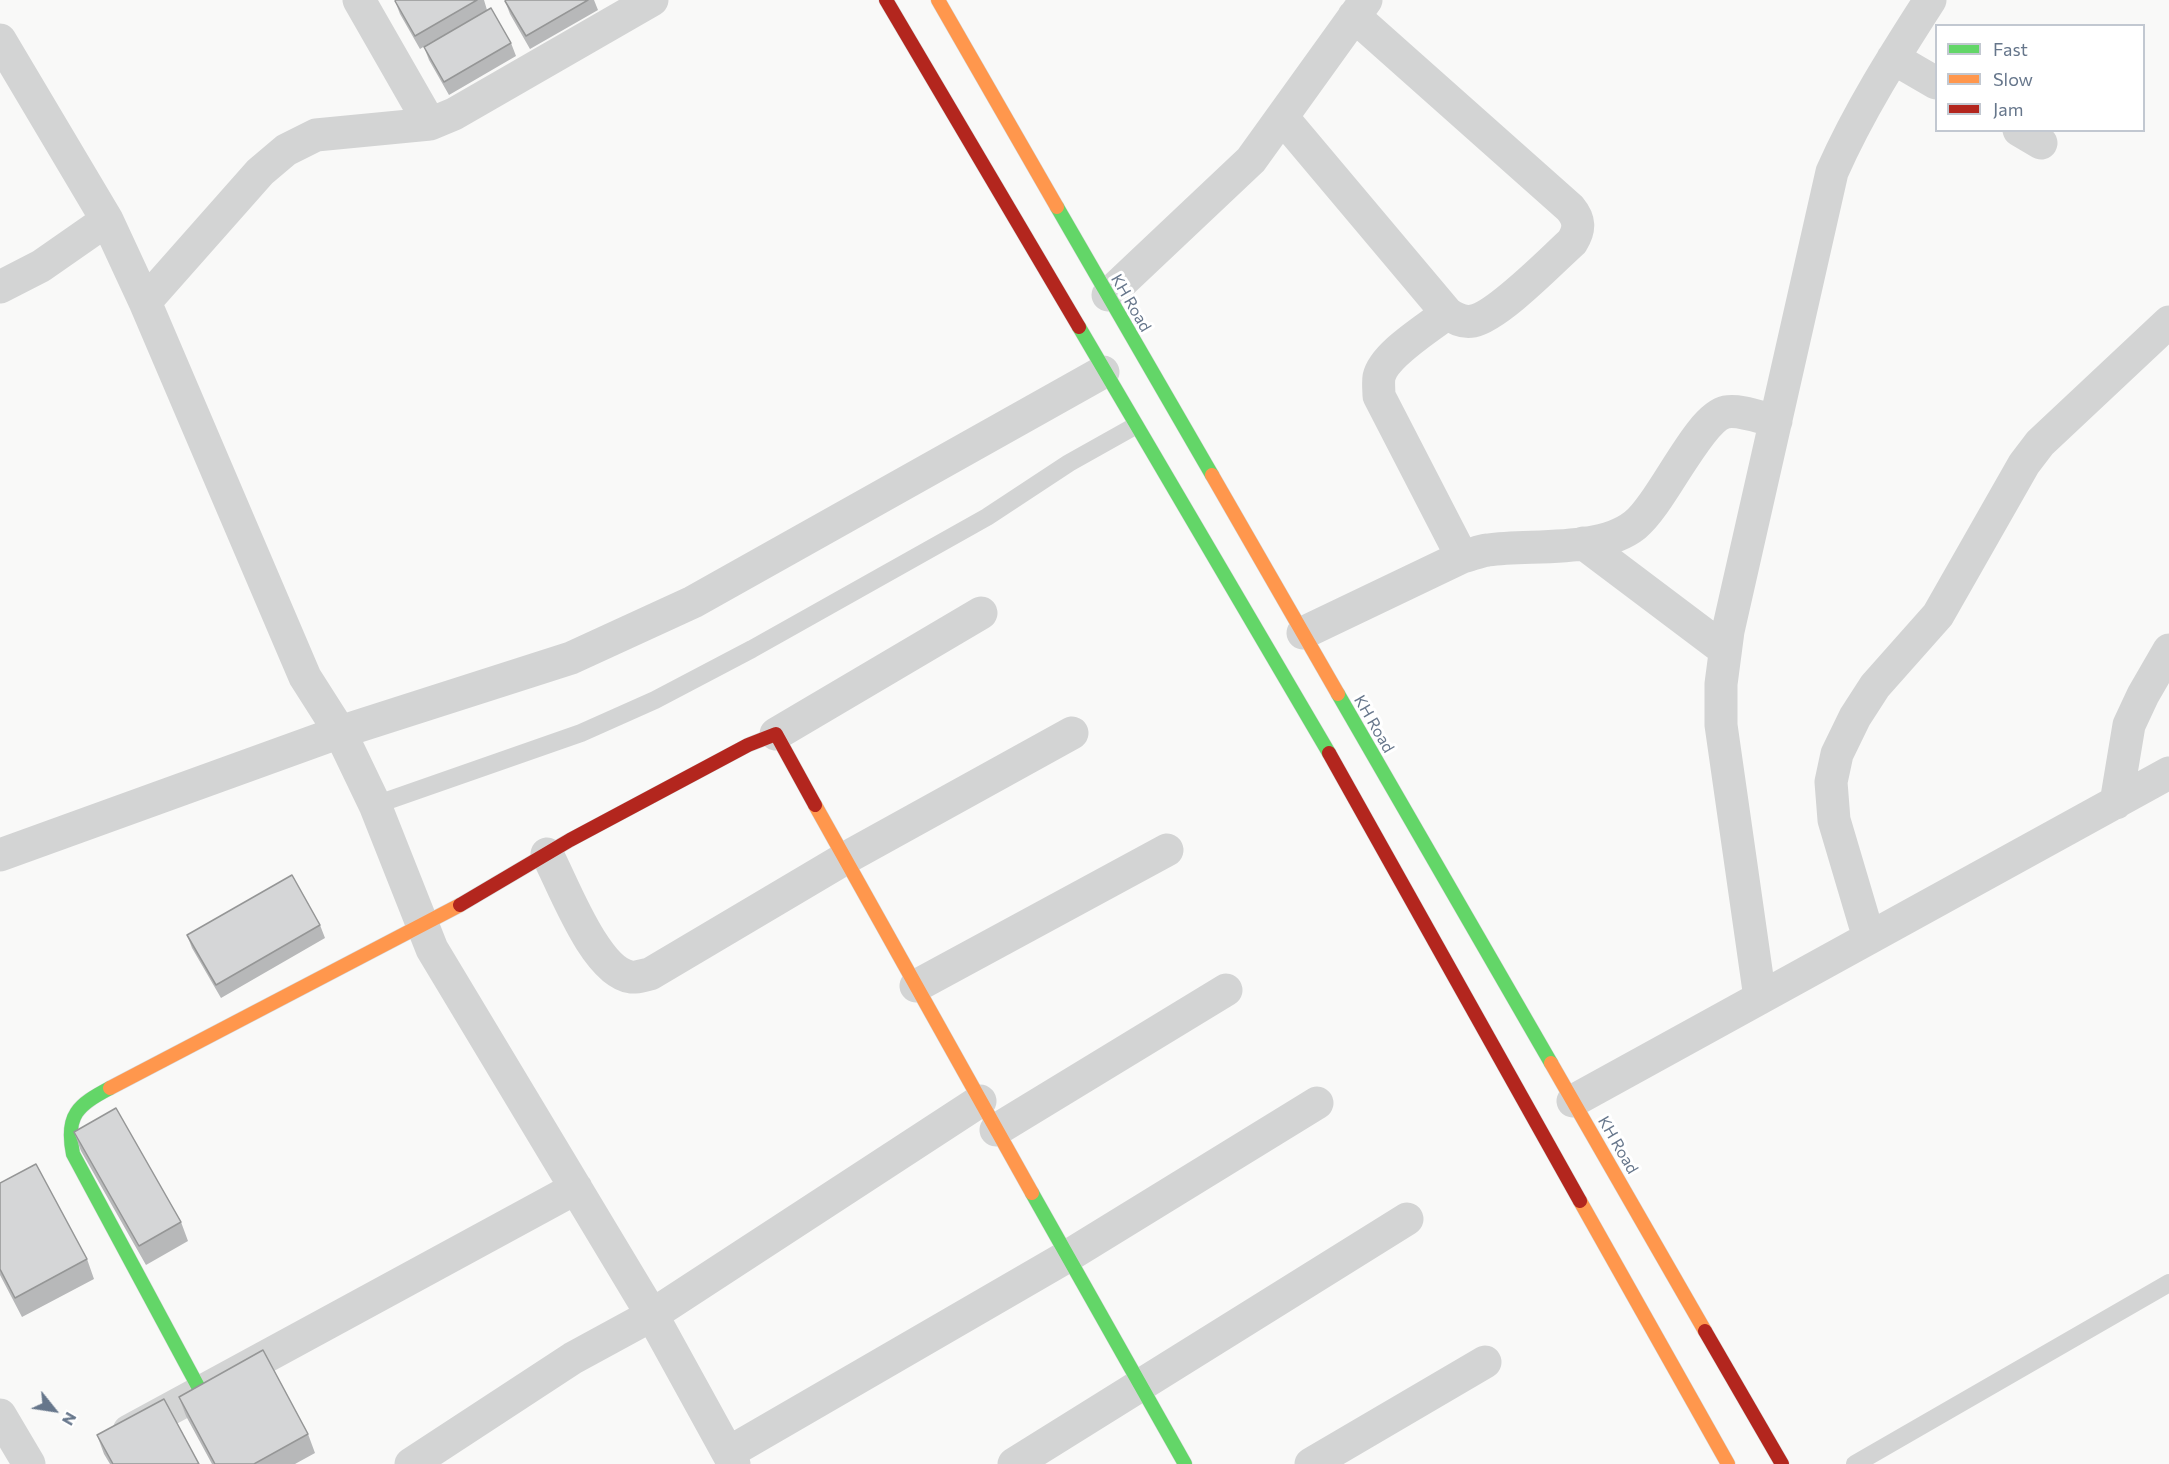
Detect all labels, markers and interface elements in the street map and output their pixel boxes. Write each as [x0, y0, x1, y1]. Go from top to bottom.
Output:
legend [1935, 24, 2145, 132]
text: Fast [1993, 38, 2028, 60]
text: Slow [1993, 68, 2033, 90]
text: Jam [1993, 98, 2023, 120]
street label: KH Road [1107, 271, 1155, 335]
street label: KH Road [1350, 692, 1398, 756]
street label: KH Road [1594, 1113, 1642, 1177]
north arrow [24, 1380, 84, 1440]
text: N [59, 1409, 81, 1429]

